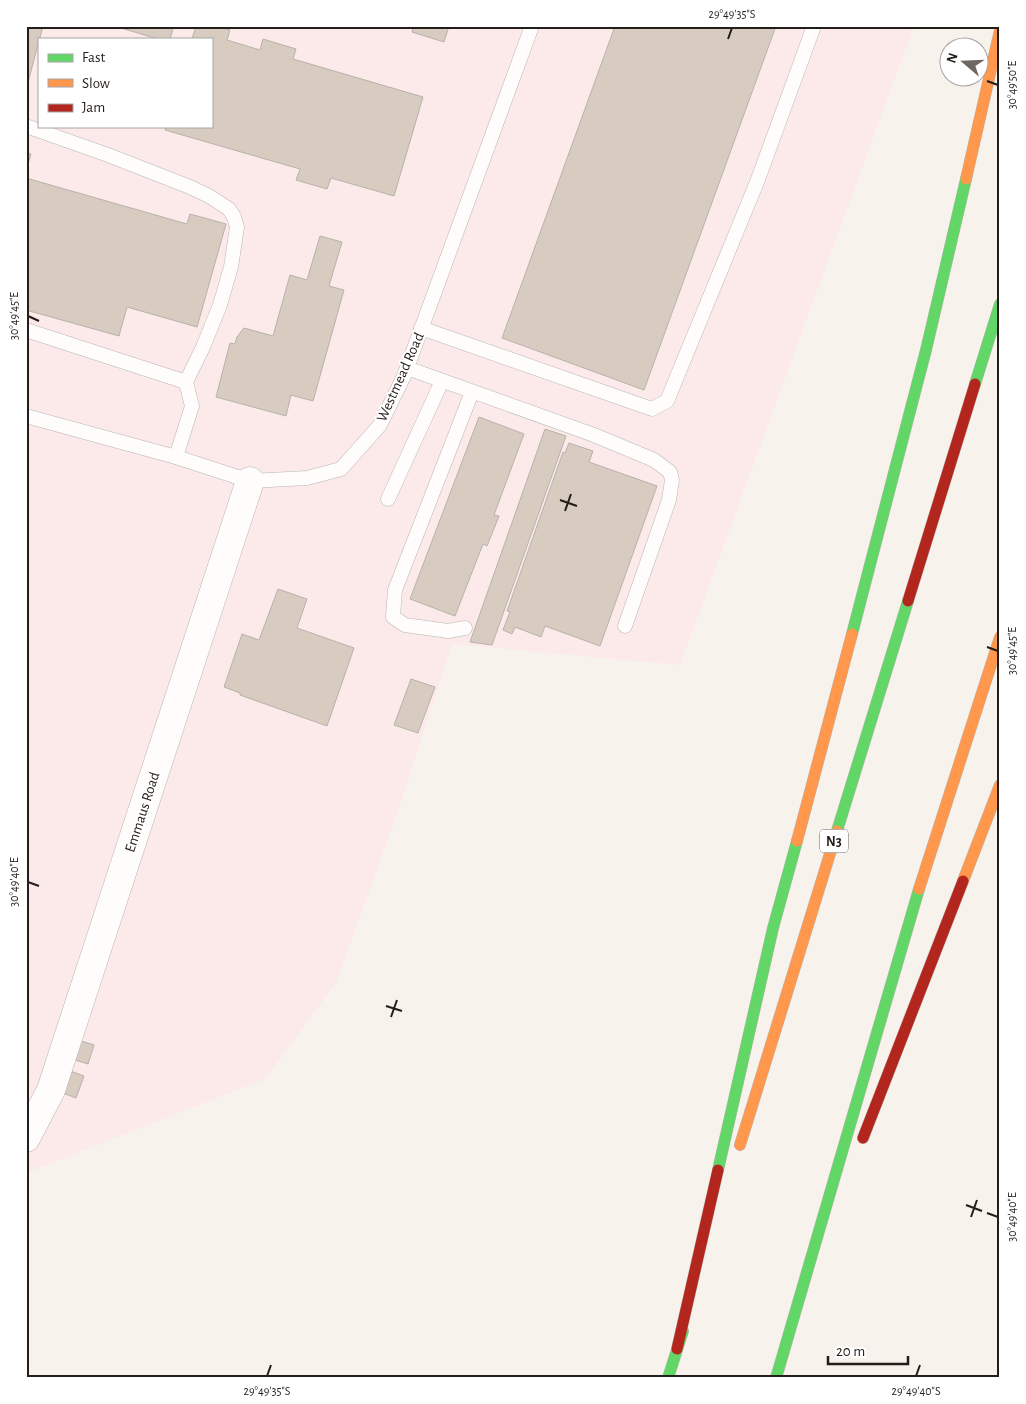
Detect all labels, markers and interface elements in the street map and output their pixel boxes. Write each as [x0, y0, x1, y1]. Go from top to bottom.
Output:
text: 29°49'35"S [708, 8, 756, 20]
legend [38, 38, 212, 128]
north arrow [938, 38, 988, 88]
text: Fast [82, 50, 106, 65]
text: N [944, 51, 961, 65]
text: 30°49'50"E [1006, 60, 1018, 109]
text: Slow [82, 76, 110, 91]
text: Jam [82, 100, 105, 115]
text: 30°49'45"E [8, 292, 20, 340]
street label: Westmead Road [374, 330, 427, 424]
text: 30°49'45"E [1006, 627, 1018, 675]
street label: Emmaus Road [122, 770, 163, 854]
road number: N3 [820, 829, 848, 852]
text: 30°49'40"E [8, 857, 20, 907]
text: 30°49'40"E [1006, 1192, 1018, 1242]
scale bar [828, 1334, 908, 1366]
text: 20 m [836, 1344, 865, 1359]
text: 29°49'35"S [243, 1385, 291, 1397]
text: 29°49'40"S [891, 1385, 941, 1397]

